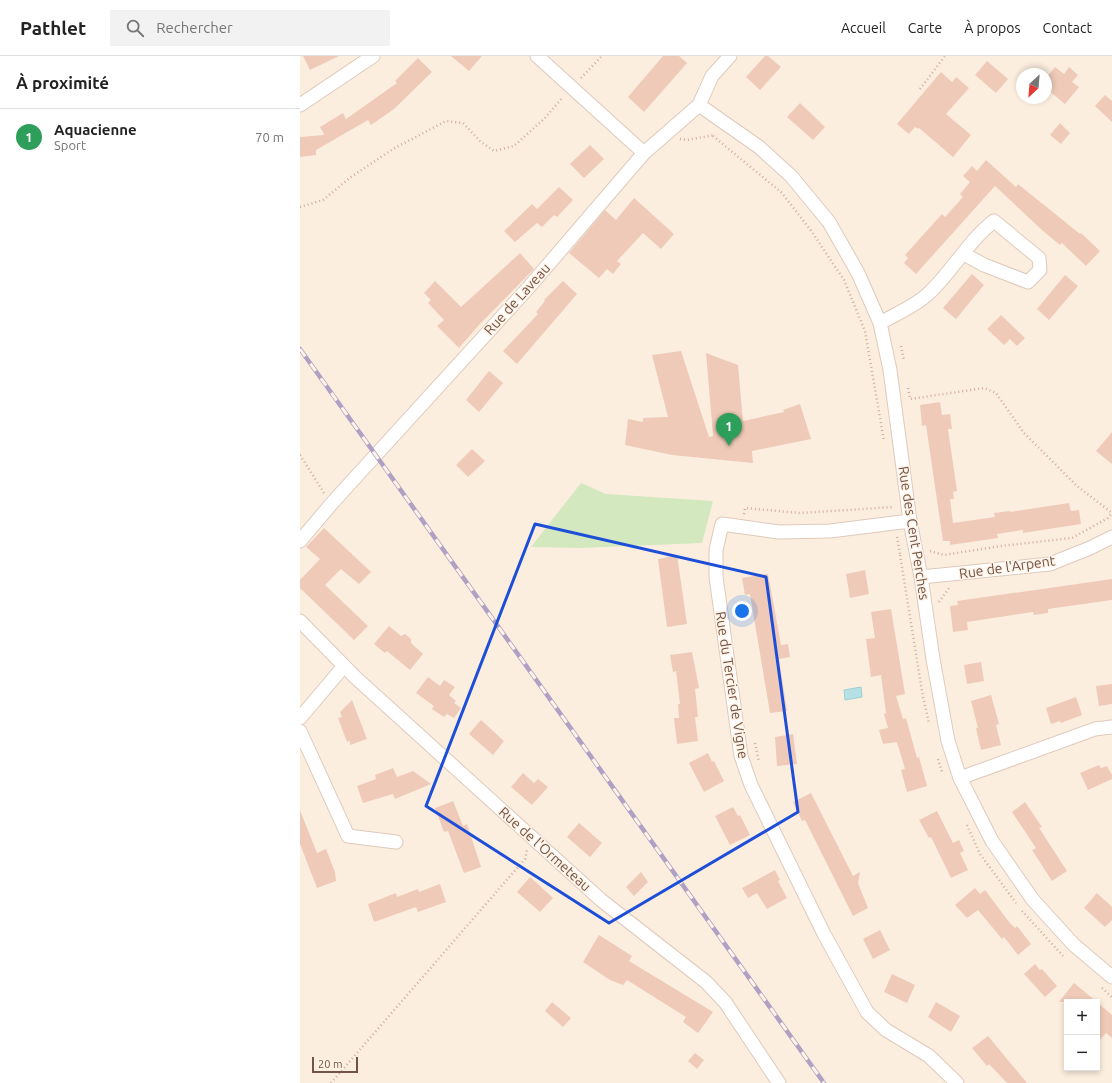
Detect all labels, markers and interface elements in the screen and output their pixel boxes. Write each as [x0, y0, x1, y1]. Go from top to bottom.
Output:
search box [110, 10, 390, 46]
text: Pathlet [20, 17, 86, 39]
icon: search [124, 17, 146, 39]
text: Rechercher [156, 19, 233, 36]
text: Accueil [841, 20, 886, 36]
text: Carte [908, 20, 942, 36]
text: À propos [964, 20, 1021, 36]
text: Contact [1043, 20, 1092, 36]
north arrow [1016, 68, 1052, 104]
text: À proximité [16, 73, 109, 92]
text: Aquacienne [54, 121, 137, 138]
text: 1 [25, 130, 33, 144]
text: 70 m [255, 130, 284, 144]
text: Sport [54, 138, 86, 152]
street label: Rue de Laveau [481, 260, 553, 338]
pin: 1 [716, 413, 742, 446]
street label: Rue des Cent Perches [896, 465, 932, 601]
street label: Rue de l'Arpent [958, 552, 1056, 582]
your location [732, 601, 752, 621]
street label: Rue du Tercier de Vigne [712, 610, 752, 760]
street label: Rue de l'Ormeteau [496, 804, 594, 894]
map controls [1064, 999, 1100, 1071]
button: + [1064, 999, 1100, 1035]
button: − [1064, 1035, 1100, 1071]
scale bar [312, 1055, 358, 1074]
text: 20 m [318, 1058, 342, 1070]

